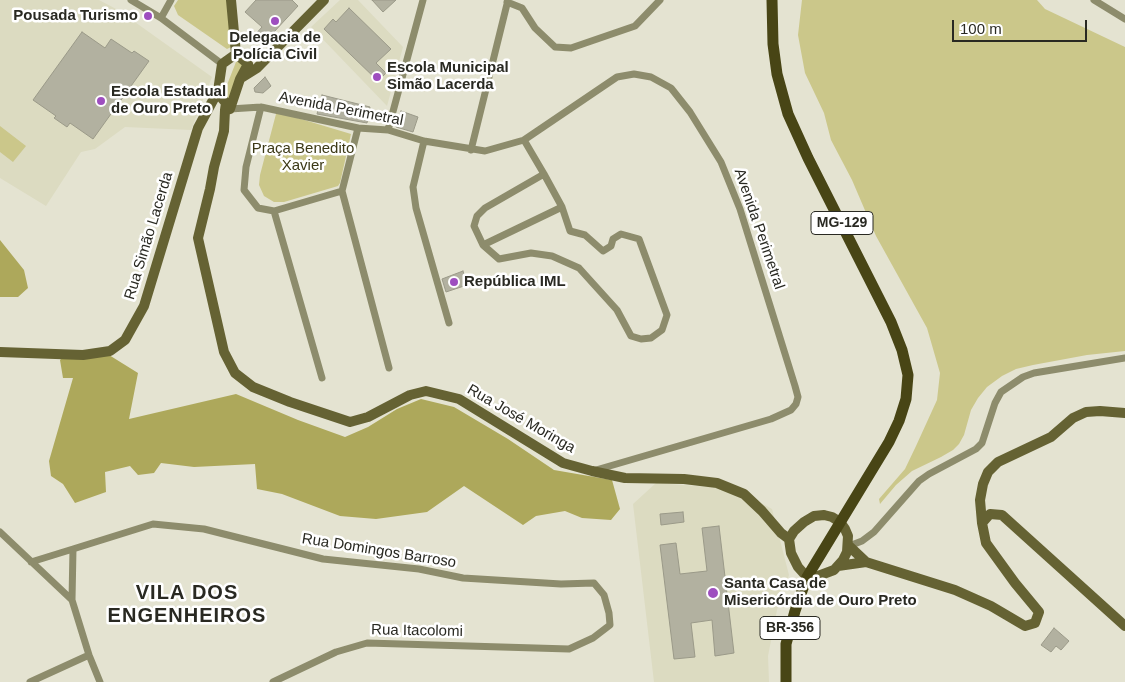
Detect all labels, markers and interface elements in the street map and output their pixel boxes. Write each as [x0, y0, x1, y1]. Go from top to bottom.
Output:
place label: Pousada Turismo [13, 7, 138, 25]
marker: Pousada Turismo [142, 10, 154, 22]
scale bar [955, 10, 1090, 42]
marker: Delegacia de Polícia Civil [269, 15, 281, 27]
text: 100 m [960, 20, 1002, 37]
place label: Delegacia de Polícia Civil [229, 29, 321, 64]
place label: Escola Municipal Simão Lacerda [387, 59, 509, 94]
marker: Escola Municipal Simão Lacerda [371, 71, 383, 83]
place label: Escola Estadual de Ouro Preto [111, 83, 226, 118]
street label: Avenida Perimetral [277, 88, 405, 130]
marker: Escola Estadual de Ouro Preto [95, 95, 107, 107]
park label: Praça Benedito Xavier [252, 140, 354, 175]
street label: Avenida Perimetral [730, 166, 788, 292]
street label: Rua Simão Lacerda [121, 170, 177, 302]
road number: MG-129 [811, 212, 873, 234]
place label: República IML [464, 273, 566, 291]
marker: República IML [448, 276, 460, 288]
street label: Rua José Moringa [464, 381, 578, 457]
street label: Rua Domingos Barroso [301, 530, 457, 572]
place label: Santa Casa de Misericórdia de Ouro Preto [724, 575, 917, 610]
district label: VILA DOS ENGENHEIROS [106, 581, 268, 628]
marker: Santa Casa de Misericórdia de Ouro Preto [706, 586, 720, 600]
road number: BR-356 [760, 616, 820, 640]
street label: Rua Itacolomi [371, 621, 463, 641]

